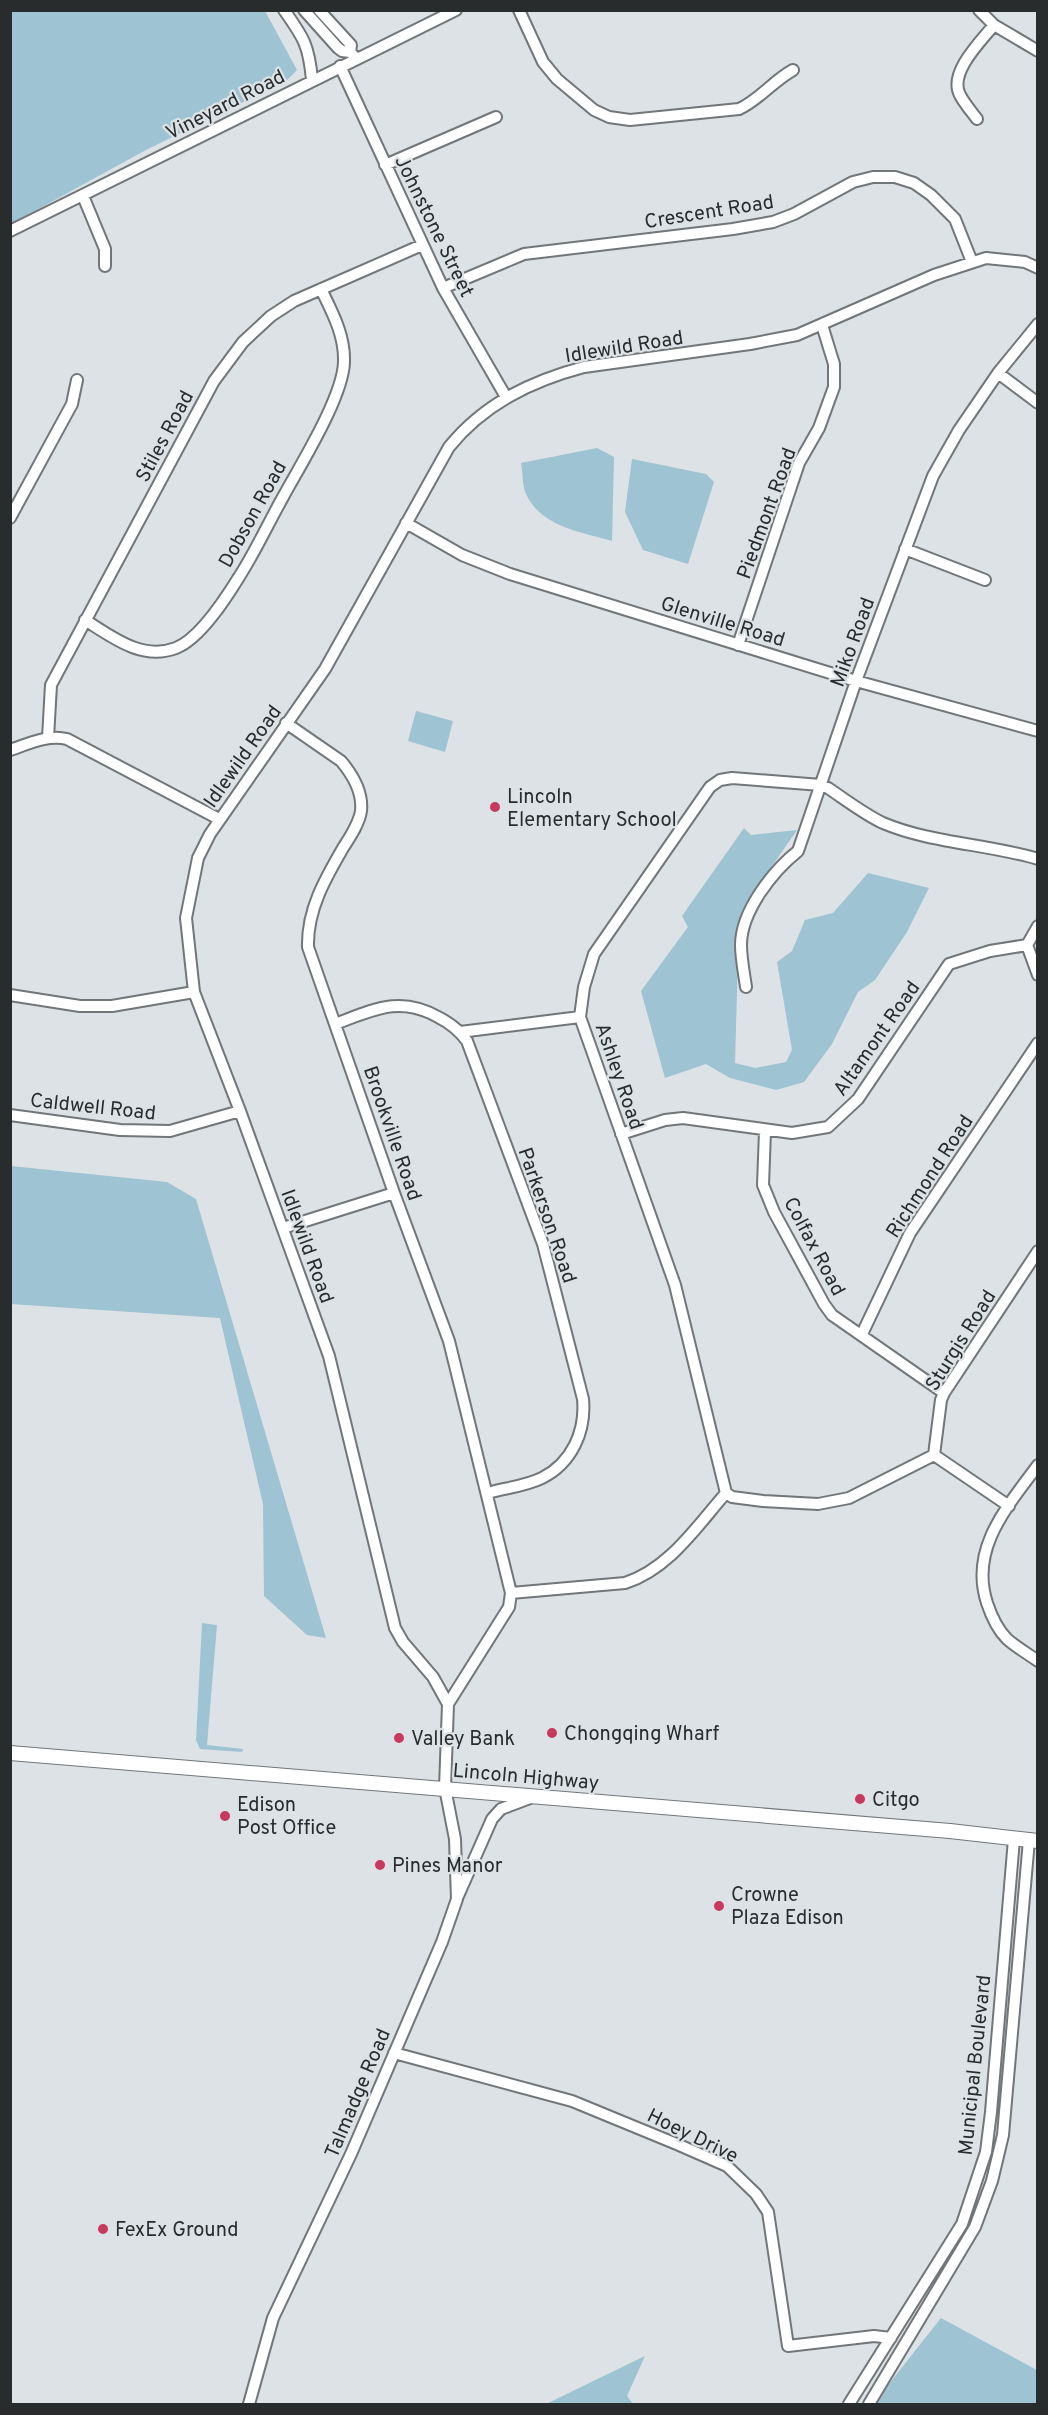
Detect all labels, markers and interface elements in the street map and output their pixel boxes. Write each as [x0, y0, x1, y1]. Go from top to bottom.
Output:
street label: Vineyard Road [162, 65, 290, 147]
street label: Johnstone Street [388, 152, 479, 302]
street label: Crescent Road [643, 190, 776, 236]
street label: Idlewild Road [563, 326, 685, 370]
street label: Stiles Road [131, 387, 201, 487]
street label: Piedmont Road [732, 444, 804, 583]
street label: Dobson Road [214, 457, 294, 573]
street label: Glenville Road [657, 592, 788, 654]
street label: Miko Road [826, 594, 882, 691]
street label: Idlewild Road [199, 701, 289, 814]
place label: Lincoln Elementary School [507, 785, 677, 834]
marker: Lincoln Elementary School [488, 800, 502, 814]
street label: Altamont Road [828, 976, 927, 1102]
street label: Ashley Road [588, 1020, 649, 1134]
street label: Brookville Road [356, 1063, 426, 1205]
street label: Caldwell Road [29, 1088, 157, 1128]
street label: Richmond Road [881, 1110, 980, 1244]
street label: Parkerson Road [511, 1144, 581, 1287]
street label: Idlewild Road [273, 1186, 339, 1307]
street label: Colfax Road [776, 1193, 850, 1301]
street label: Sturgis Road [920, 1286, 1003, 1396]
place label: Chongqing Wharf [564, 1722, 720, 1748]
marker: Chongqing Wharf [545, 1726, 559, 1740]
place label: Valley Bank [411, 1727, 515, 1753]
marker: Valley Bank [392, 1731, 406, 1745]
street label: Lincoln Highway [452, 1759, 600, 1797]
place label: Citgo [872, 1788, 920, 1814]
marker: Citgo [853, 1792, 867, 1806]
place label: Edison Post Office [237, 1793, 336, 1842]
marker: Edison Post Office [218, 1809, 232, 1823]
place label: Pines Manor [392, 1854, 503, 1880]
marker: Pines Manor [373, 1858, 387, 1872]
place label: Crowne Plaza Edison [731, 1883, 844, 1932]
marker: Crowne Plaza Edison [712, 1899, 726, 1913]
street label: Municipal Boulevard [954, 1974, 998, 2157]
street label: Talmadge Road [320, 2025, 398, 2162]
street label: Hoey Drive [642, 2104, 742, 2170]
place label: FexEx Ground [115, 2218, 239, 2244]
marker: FexEx Ground [96, 2222, 110, 2236]

